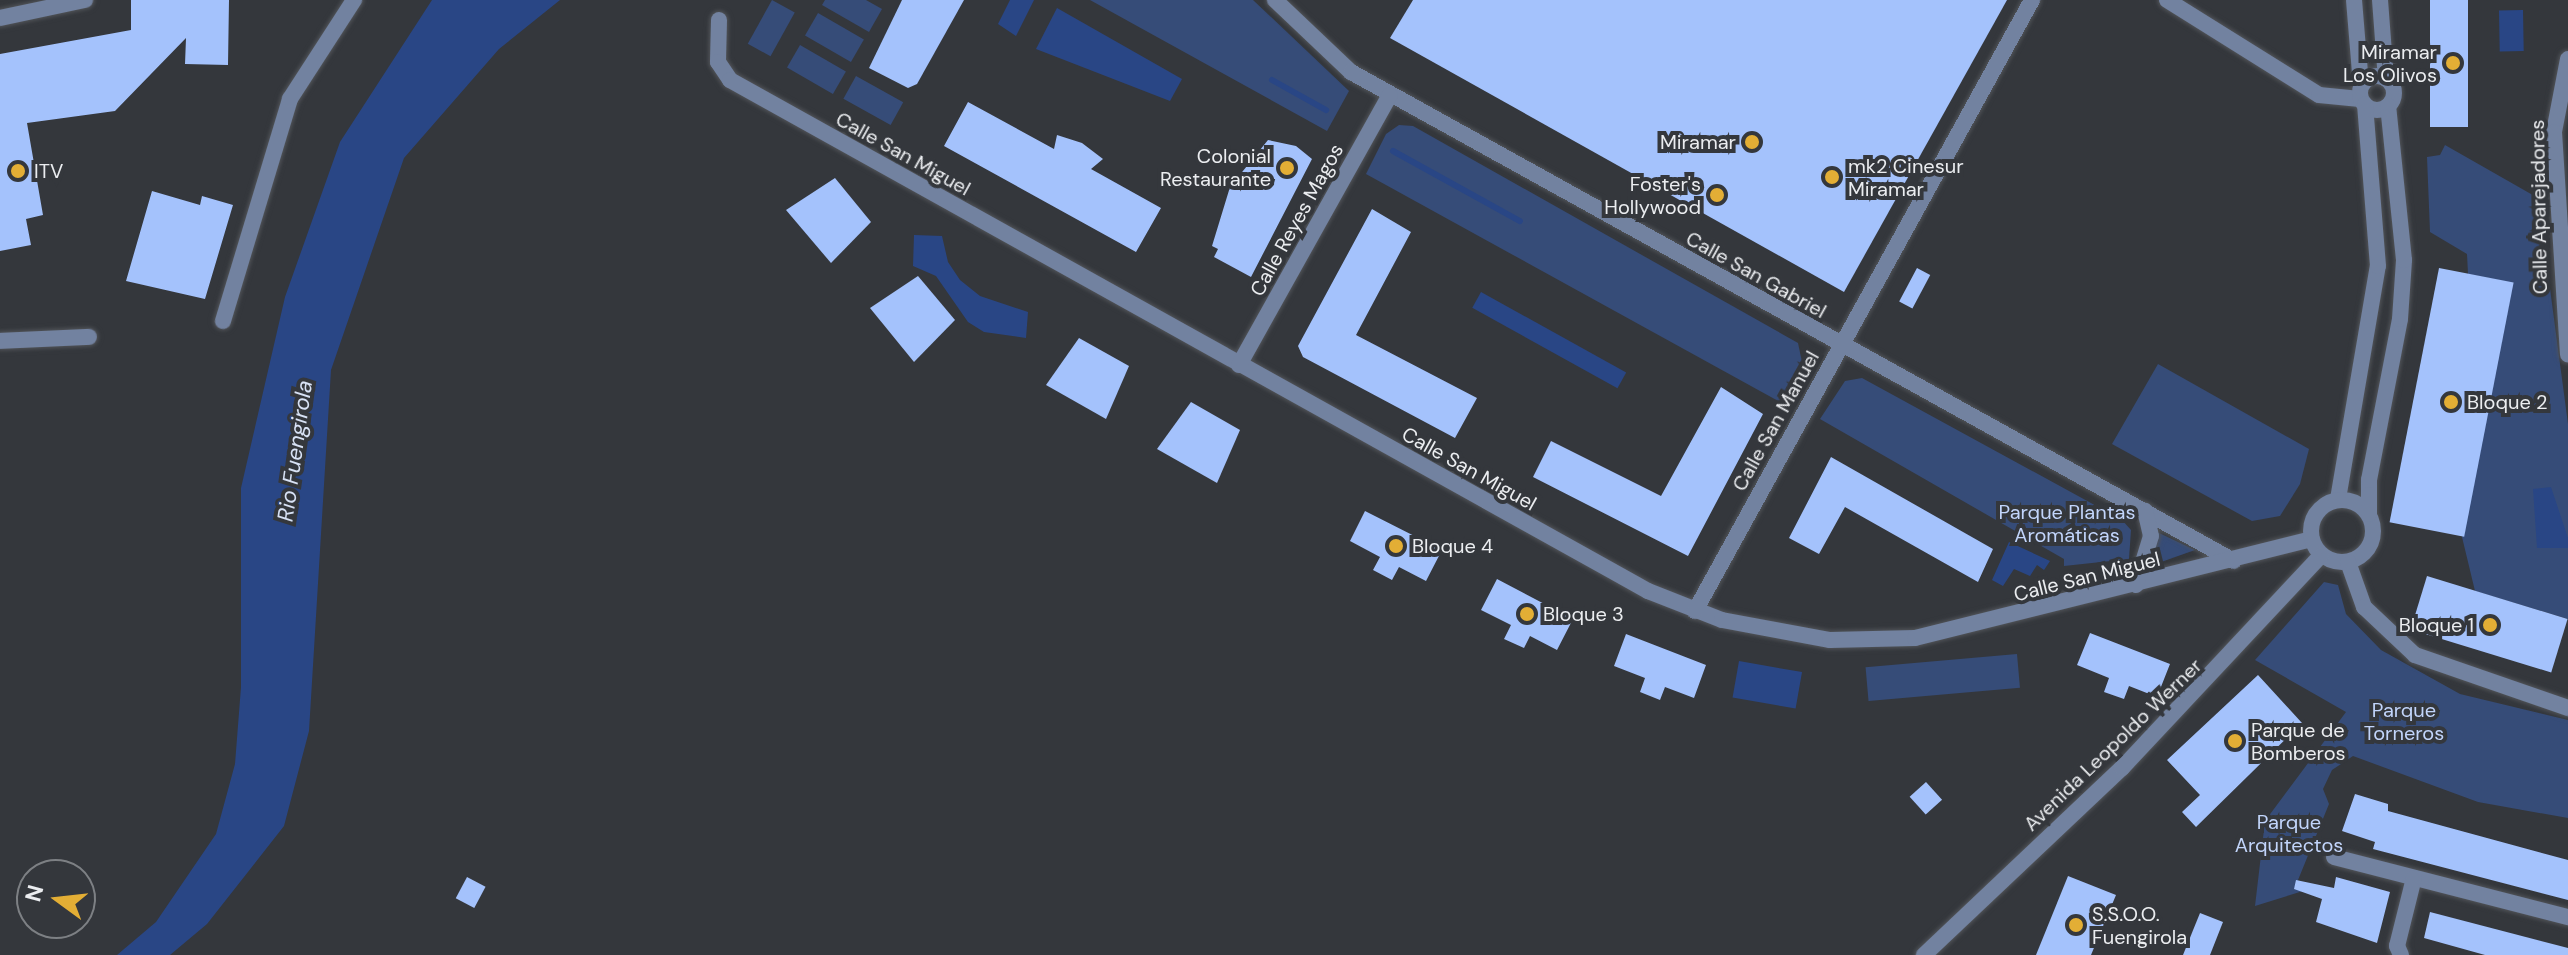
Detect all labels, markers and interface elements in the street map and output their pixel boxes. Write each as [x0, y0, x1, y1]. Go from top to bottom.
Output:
place label: Miramar Los Olivos [2343, 40, 2437, 87]
marker: Miramar Los Olivos [2444, 54, 2462, 72]
street label: Calle San Miguel [832, 107, 974, 201]
street label: Calle Aparejadores [2525, 120, 2553, 294]
place label: Miramar [1660, 130, 1736, 154]
marker: Miramar [1743, 133, 1761, 151]
street label: Calle Reyes Magos [1245, 140, 1349, 300]
place label: Colonial Restaurante [1160, 144, 1271, 191]
place label: mk2 Cinesur Miramar [1848, 154, 1964, 201]
place label: ITV [34, 159, 63, 183]
marker: Colonial Restaurante [1278, 159, 1296, 177]
marker: ITV [9, 162, 27, 180]
marker: mk2 Cinesur Miramar [1823, 168, 1841, 186]
place label: Foster's Hollywood [1604, 172, 1701, 219]
marker: Foster's Hollywood [1708, 186, 1726, 204]
street label: Calle San Gabriel [1682, 227, 1830, 323]
street label: Calle San Manuel [1728, 347, 1824, 495]
water label: Rio Fuengirola [272, 379, 318, 523]
place label: Bloque 2 [2467, 390, 2548, 414]
marker: Bloque 2 [2442, 393, 2460, 411]
street label: Calle San Miguel [1398, 422, 1540, 516]
park label: Parque Plantas Aromáticas [1999, 501, 2135, 548]
place label: Bloque 4 [1412, 534, 1493, 558]
marker: Bloque 4 [1387, 537, 1405, 555]
street label: Calle San Miguel [2011, 547, 2163, 607]
place label: Bloque 3 [1543, 602, 1624, 626]
marker: Bloque 3 [1518, 605, 1536, 623]
place label: Bloque 1 [2399, 613, 2474, 637]
marker: Bloque 1 [2481, 616, 2499, 634]
street label: Avenida Leopoldo Werner [2019, 654, 2207, 836]
park label: Parque Torneros [2364, 698, 2444, 745]
place label: Parque de Bomberos [2251, 718, 2346, 765]
marker: Parque de Bomberos [2226, 732, 2244, 750]
park label: Parque Arquitectos [2235, 810, 2343, 857]
north arrow [16, 859, 96, 939]
text: N [18, 882, 50, 905]
place label: S.S.O.O. Fuengirola [2092, 902, 2187, 949]
marker: S.S.O.O. Fuengirola [2067, 916, 2085, 934]

